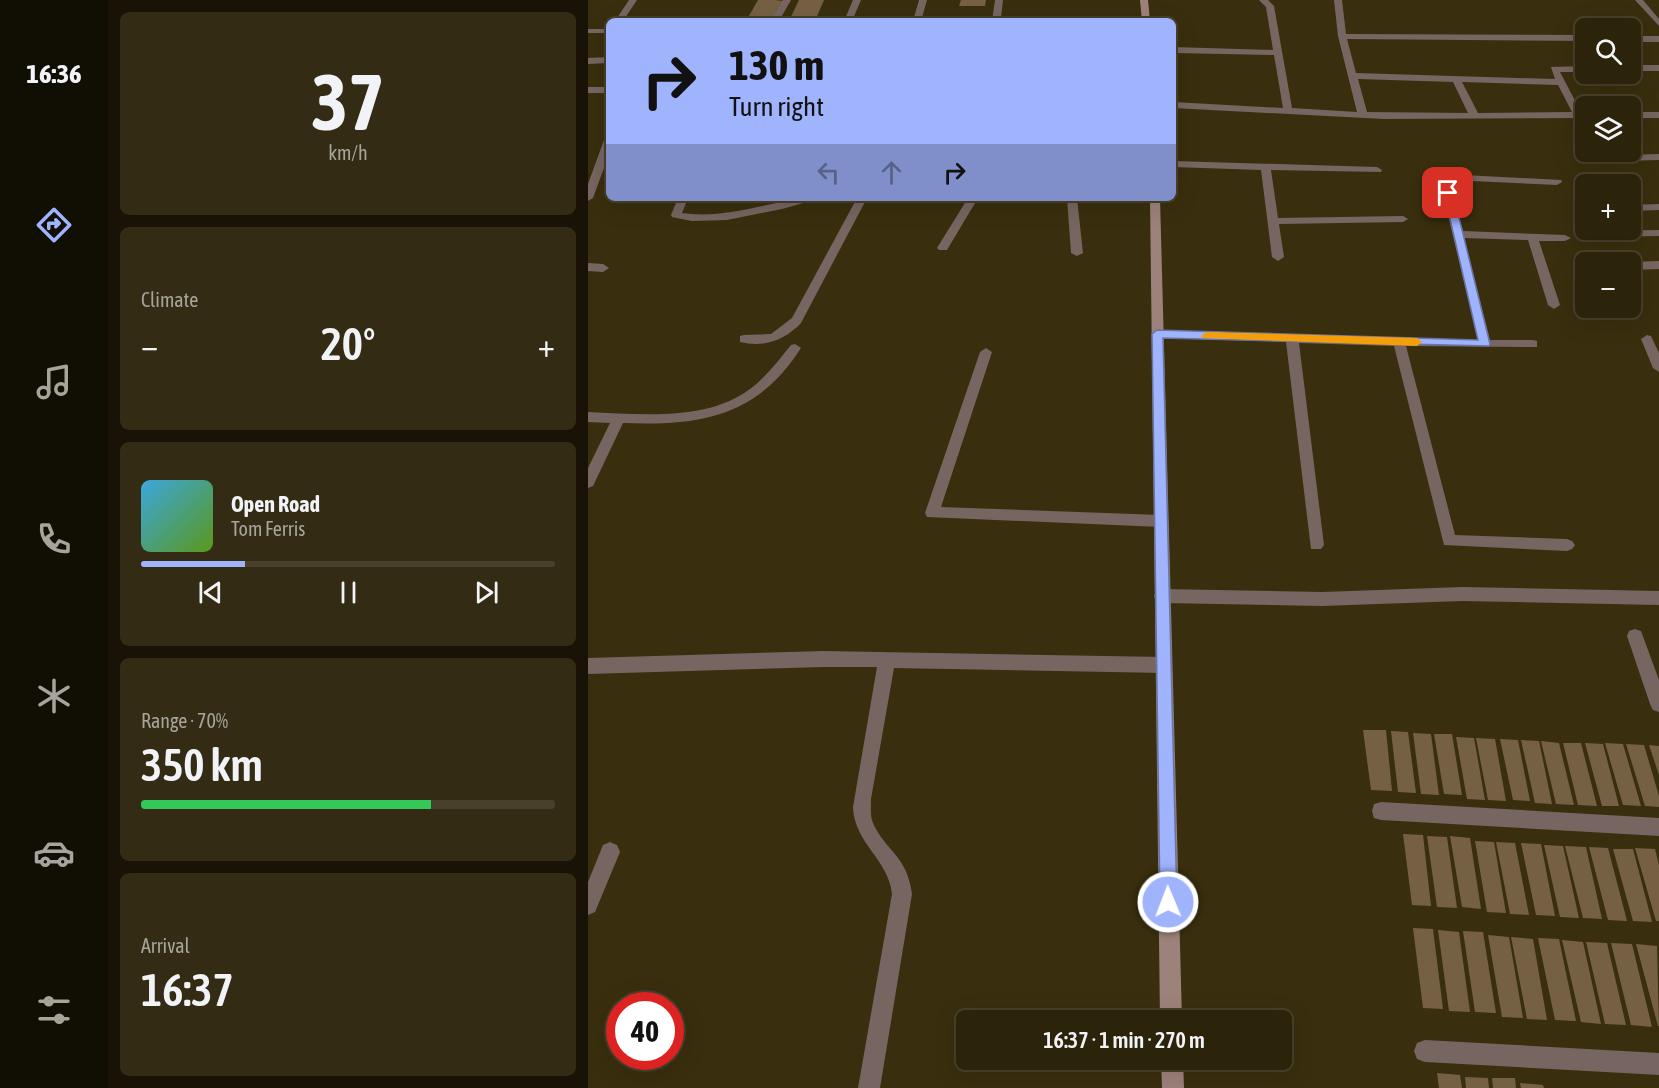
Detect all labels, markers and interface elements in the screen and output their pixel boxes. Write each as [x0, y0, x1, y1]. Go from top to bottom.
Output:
map controls [1575, 18, 1641, 318]
button: search [1575, 18, 1641, 84]
text: 130 m [729, 41, 824, 89]
icon: right [630, 42, 708, 120]
text: 37 [311, 57, 385, 147]
text: 16:36 [26, 58, 82, 89]
text: Turn right [729, 91, 824, 122]
button: layers [1575, 96, 1641, 162]
text: km/h [328, 141, 368, 164]
icon: left [812, 156, 845, 189]
icon: ahead [875, 156, 908, 189]
icon: right [938, 156, 971, 189]
pin [1422, 167, 1473, 218]
button: + [1575, 174, 1641, 240]
icon: arrive [1431, 176, 1464, 209]
icon: directions [33, 204, 75, 246]
button: − [1575, 252, 1641, 318]
text: Climate [141, 288, 198, 311]
text: 20° [321, 318, 375, 370]
text: − [141, 326, 158, 364]
text: + [538, 326, 555, 364]
icon: music [33, 361, 75, 403]
text: Open Road [231, 491, 320, 517]
text: Tom Ferris [231, 517, 305, 540]
icon: phone [33, 518, 75, 560]
icon: previous [194, 576, 227, 609]
icon: pause [332, 576, 365, 609]
icon: next [470, 576, 503, 609]
icon: climate [33, 675, 75, 717]
text: Range · 70% [141, 709, 228, 732]
text: 350 km [141, 739, 263, 791]
icon: car [33, 832, 75, 874]
position arrow [1136, 870, 1200, 934]
text: Arrival [141, 934, 190, 957]
text: 16:37 [141, 964, 234, 1016]
icon: filters [33, 989, 75, 1031]
speed limit sign: 40 [606, 992, 684, 1070]
text: 16:37 · 1 min · 270 m [1043, 1027, 1205, 1053]

